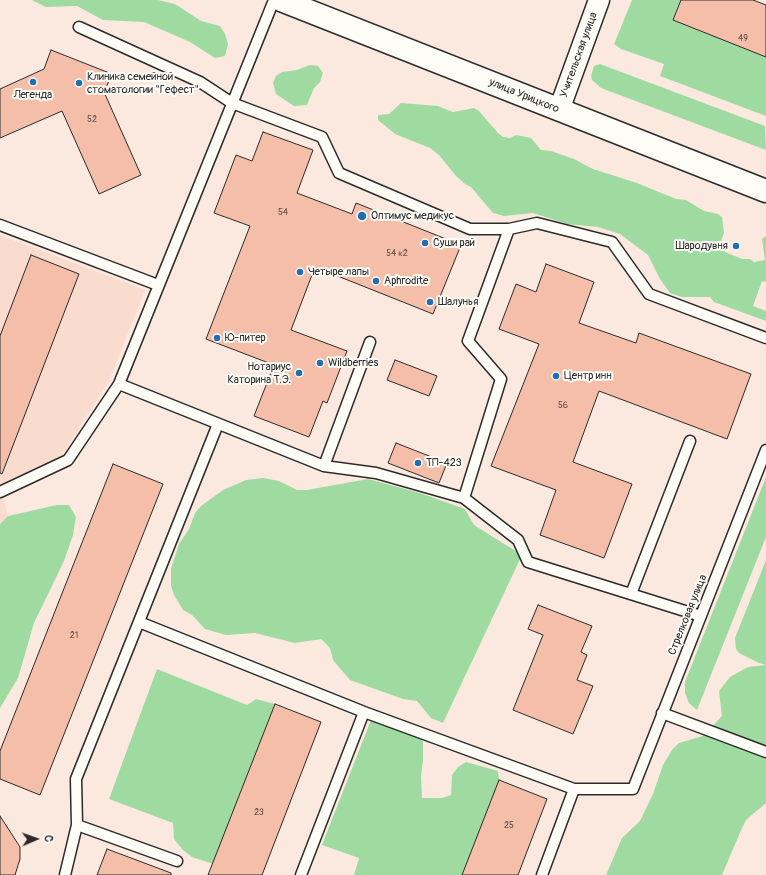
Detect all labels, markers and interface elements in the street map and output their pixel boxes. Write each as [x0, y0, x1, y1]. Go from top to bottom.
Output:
street label: Учительская улица [557, 10, 601, 100]
house number: 49 [738, 34, 748, 44]
place label: Клиника семейной стоматологии "Гефест" [87, 70, 199, 96]
street label: улица Урицкого [487, 76, 561, 116]
marker: Легенда [28, 77, 38, 87]
marker: Клиника семейной стоматологии "Гефест" [74, 78, 84, 88]
place label: Легенда [14, 88, 52, 102]
house number: 52 [87, 115, 97, 125]
house number: 54 [278, 208, 288, 218]
place label: Оптимус медикус [371, 209, 454, 223]
marker: Оптимус медикус [356, 210, 368, 222]
place label: Суши рай [433, 236, 475, 250]
marker: Суши рай [420, 238, 430, 248]
place label: Шародувня [675, 239, 728, 253]
marker: Шародувня [731, 241, 741, 251]
house number: 54 к2 [386, 249, 408, 259]
place label: Четыре лапы [308, 265, 369, 279]
marker: Четыре лапы [295, 267, 305, 277]
place label: Aphrodite [384, 274, 428, 288]
marker: Aphrodite [371, 276, 381, 286]
place label: Шалунья [438, 295, 478, 309]
marker: Шалунья [425, 297, 435, 307]
place label: Ю-питер [225, 331, 266, 345]
marker: Ю-питер [212, 333, 222, 343]
place label: Wildberries [328, 356, 378, 370]
marker: Wildberries [315, 358, 325, 368]
place label: Нотариус Каторина Т.Э. [228, 360, 291, 386]
marker: Нотариус Каторина Т.Э. [294, 368, 304, 378]
place label: Центр инн [564, 369, 612, 383]
marker: Центр инн [551, 371, 561, 381]
house number: 56 [558, 401, 568, 411]
place label: ТП-423 [426, 456, 462, 470]
marker: ТП-423 [413, 458, 423, 468]
street label: Стрелковая улица [666, 573, 710, 657]
house number: 21 [70, 631, 78, 641]
house number: 23 [254, 808, 264, 818]
north arrow [16, 819, 56, 859]
house number: 25 [504, 821, 514, 831]
text: С [42, 835, 55, 842]

